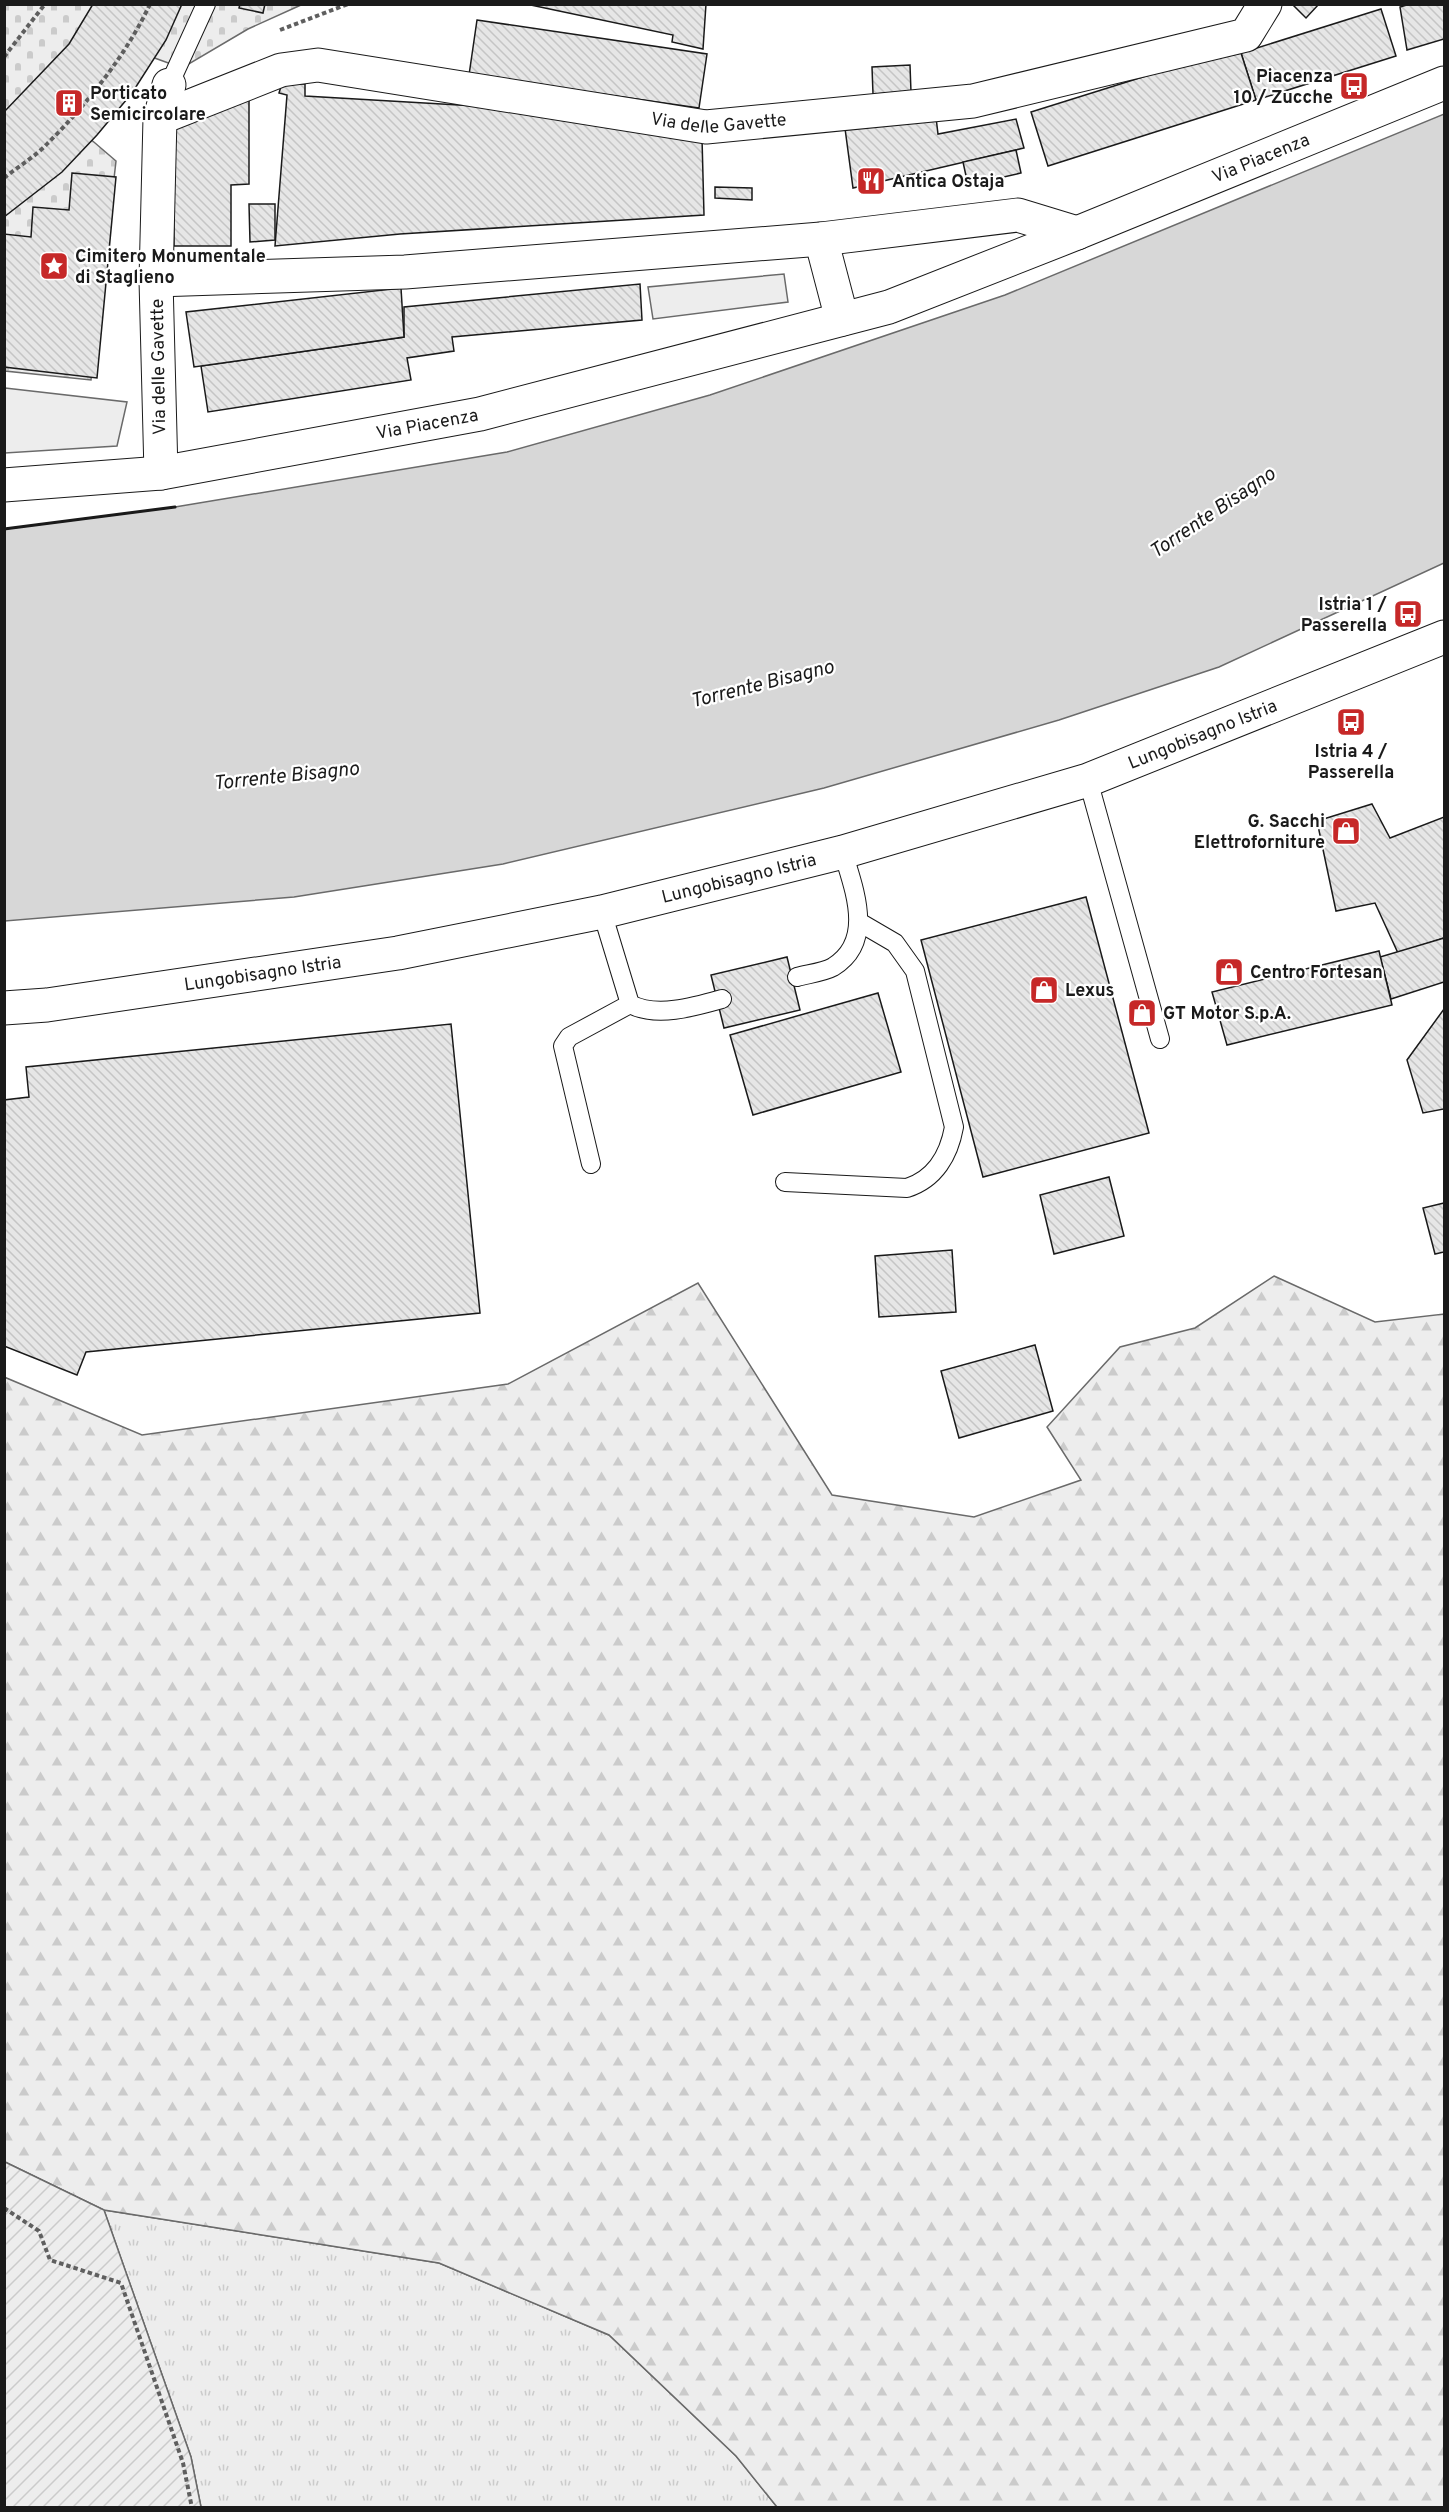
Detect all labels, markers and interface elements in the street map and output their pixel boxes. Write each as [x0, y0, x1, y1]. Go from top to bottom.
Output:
place label: Piacenza 10 / Zucche [1233, 66, 1333, 110]
bus stop icon: Piacenza 10 / Zucche [1338, 70, 1370, 102]
place label: Porticato Semicircolare [90, 83, 206, 127]
building icon: Porticato Semicircolare [53, 87, 85, 119]
street label: Via delle Gavette [649, 108, 788, 140]
street label: Via Piacenza [1209, 129, 1313, 190]
restaurant icon: Antica Ostaja [855, 165, 887, 197]
place label: Antica Ostaja [892, 171, 1004, 194]
place label: Cimitero Monumentale di Staglieno [75, 246, 266, 290]
place icon: Cimitero Monumentale di Staglieno [38, 250, 70, 282]
street label: Via delle Gavette [147, 299, 172, 435]
street label: Via Piacenza [374, 405, 480, 446]
water label: Torrente Bisagno [1145, 462, 1281, 565]
place label: Istria 1 / Passerella [1301, 594, 1388, 638]
bus stop icon: Istria 1 / Passerella [1392, 598, 1424, 630]
water label: Torrente Bisagno [688, 655, 837, 715]
street label: Lungobisagno Istria [1125, 695, 1281, 776]
bus stop icon: Istria 4 / Passerella [1335, 706, 1367, 738]
place label: Istria 4 / Passerella [1308, 741, 1394, 785]
water label: Torrente Bisagno [212, 756, 361, 798]
place label: G. Sacchi Elettroforniture [1194, 811, 1325, 855]
shop icon: G. Sacchi Elettroforniture [1330, 815, 1362, 847]
street label: Lungobisagno Istria [659, 849, 819, 910]
street label: Lungobisagno Istria [183, 952, 343, 998]
shop icon: Centro Fortesan [1213, 956, 1245, 988]
place label: Centro Fortesan [1250, 962, 1383, 985]
shop icon: Lexus [1028, 974, 1060, 1006]
place label: Lexus [1065, 980, 1114, 1003]
shop icon: GT Motor S.p.A. [1126, 997, 1158, 1029]
place label: GT Motor S.p.A. [1163, 1003, 1291, 1026]

